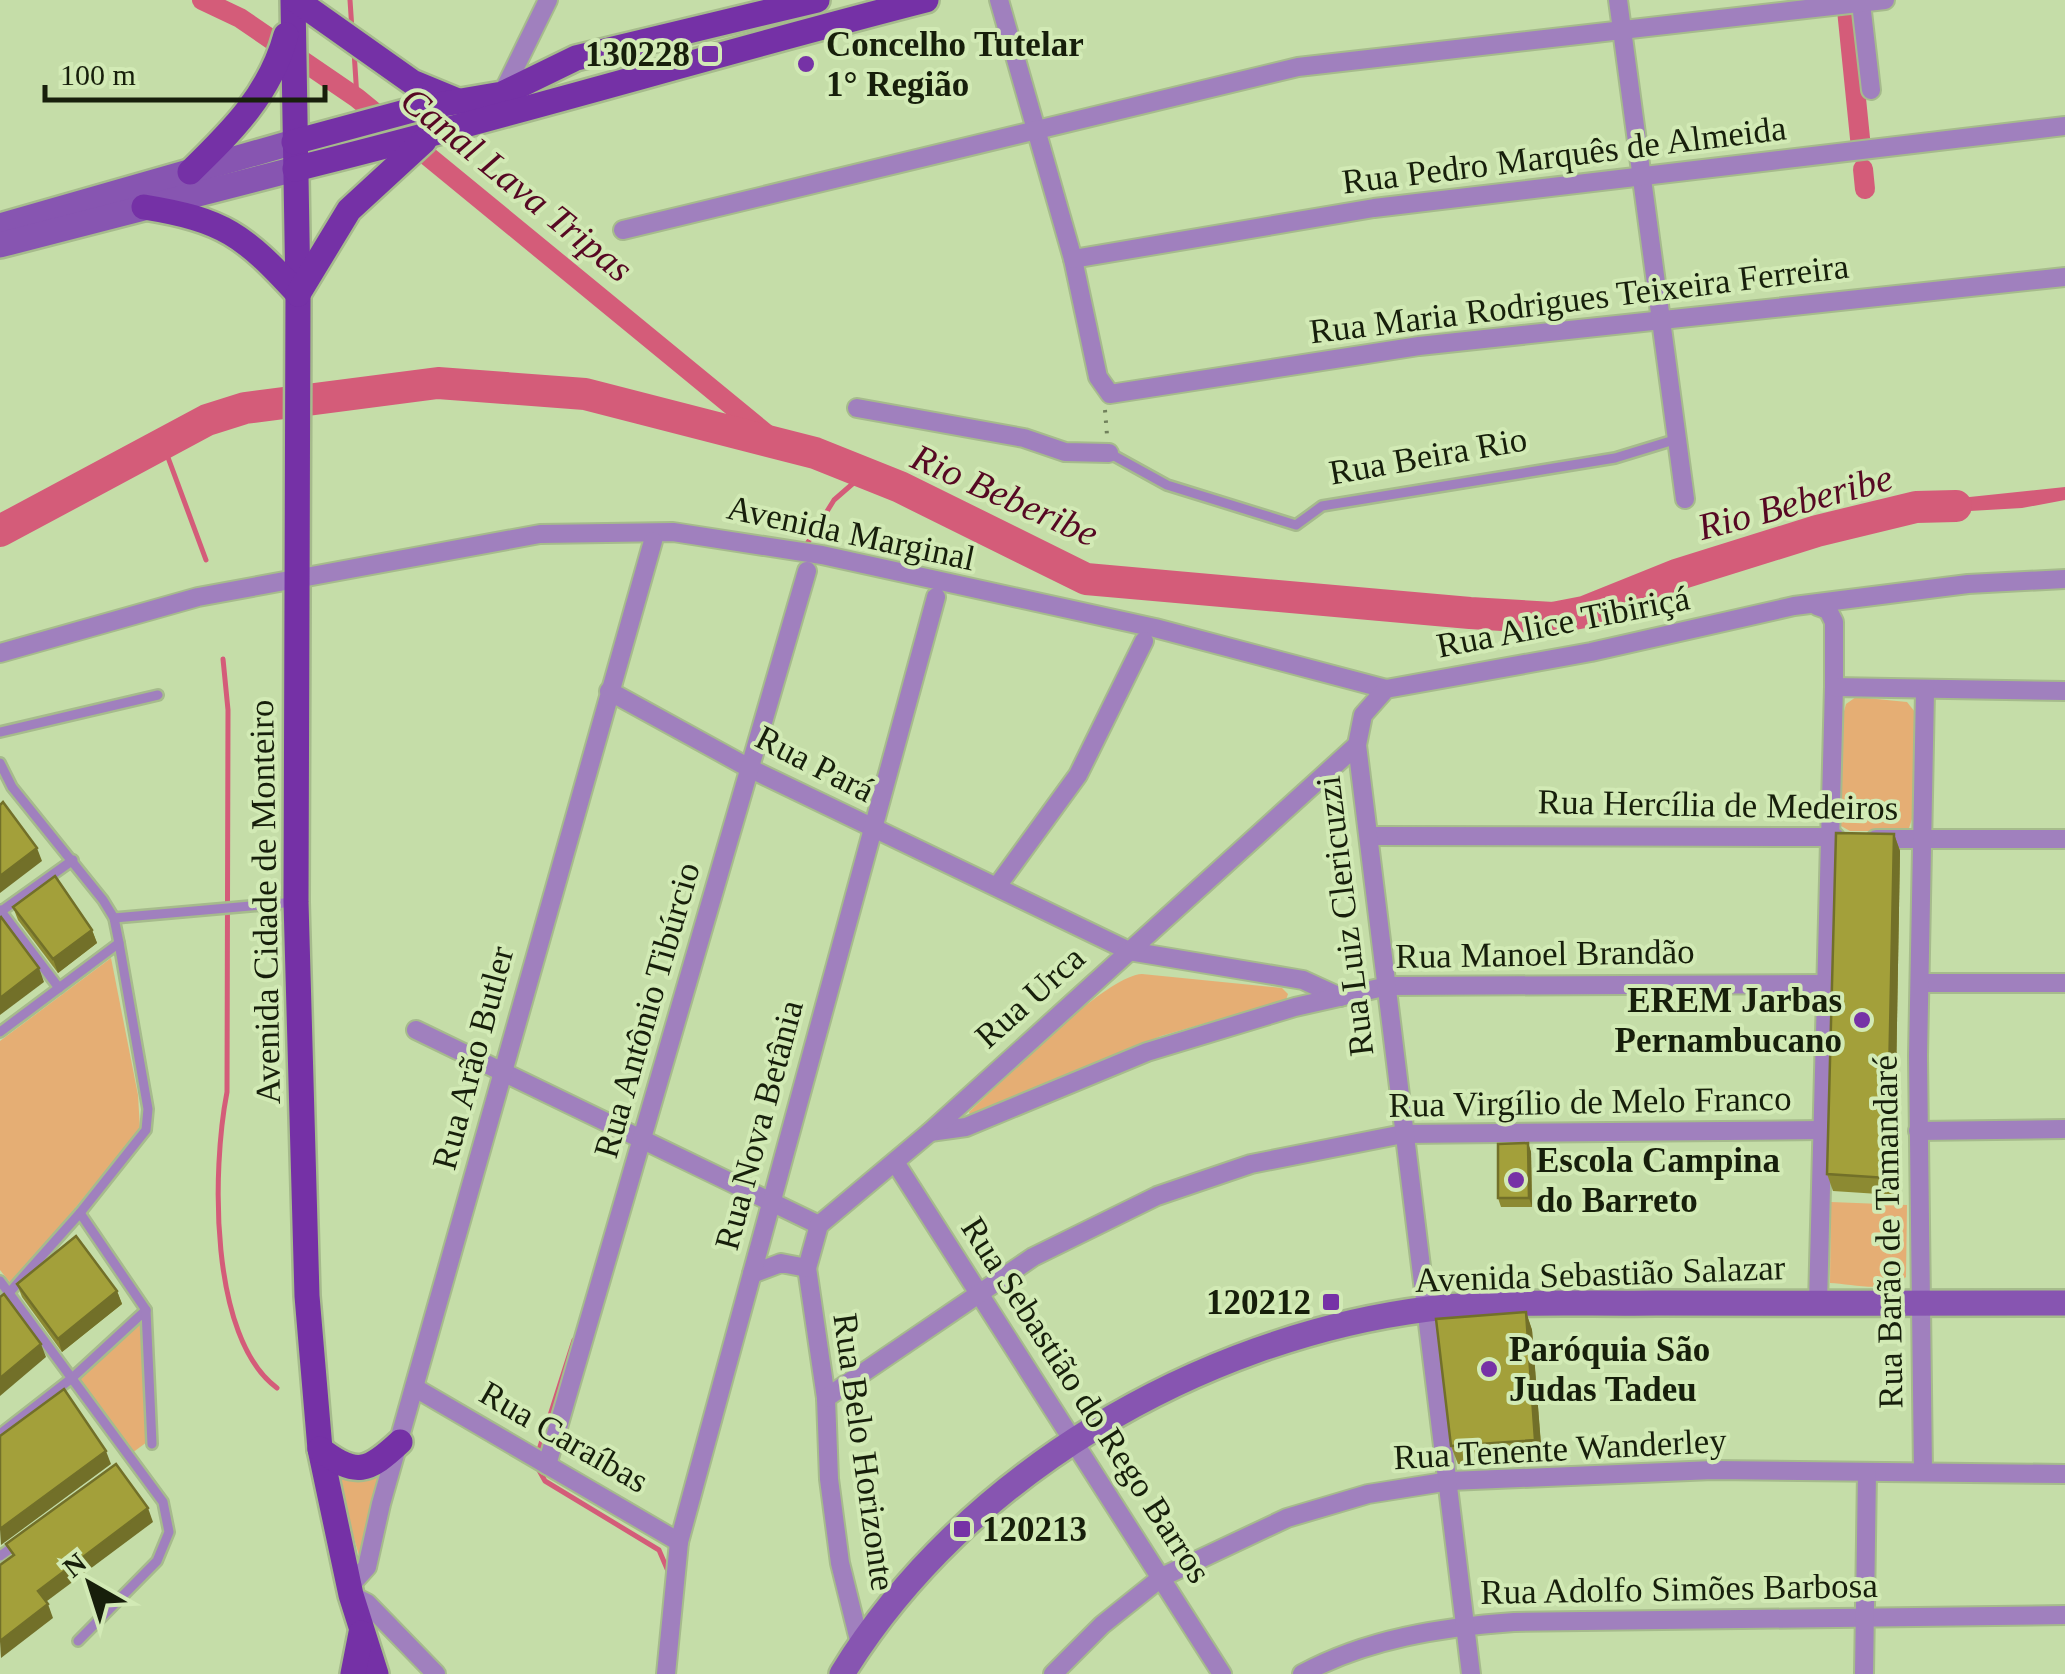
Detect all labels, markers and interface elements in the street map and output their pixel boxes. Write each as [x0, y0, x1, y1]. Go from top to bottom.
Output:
place label: Concelho Tutelar 1° Região [826, 25, 1084, 104]
place label: 130228 [585, 35, 690, 74]
scale bar [45, 40, 325, 102]
marker: 130228 [699, 43, 721, 65]
marker: Concelho Tutelar 1° Região [795, 53, 817, 75]
text: 100 m [60, 58, 136, 91]
water label: Canal Lava Tripas [393, 78, 641, 290]
street label: Rua Pedro Marquês de Almeida [1340, 108, 1789, 202]
street label: Rua Maria Rodrigues Teixeira Ferreira [1307, 246, 1851, 351]
street label: Rua Beira Rio [1326, 419, 1530, 493]
water label: Rio Beberibe [904, 435, 1105, 555]
water label: Rio Beberibe [1692, 456, 1897, 548]
street label: Avenida Marginal [724, 488, 979, 578]
street label: Rua Alice Tibiriçá [1433, 578, 1693, 666]
street label: Avenida Cidade de Monteiro [242, 699, 288, 1105]
street label: Rua Pará [749, 718, 881, 810]
street label: Rua Luiz Clericuzzi [1308, 773, 1382, 1058]
street label: Rua Hercília de Medeiros [1537, 782, 1899, 828]
street label: Rua Antônio Tibúrcio [586, 858, 708, 1162]
street label: Rua Manoel Brandão [1395, 932, 1695, 976]
street label: Rua Urca [967, 938, 1093, 1056]
street label: Rua Arão Butler [424, 942, 522, 1174]
place label: EREM Jarbas Pernambucano [1615, 981, 1842, 1060]
street label: Rua Nova Betânia [707, 996, 811, 1254]
marker: EREM Jarbas Pernambucano [1851, 1009, 1873, 1031]
street label: Rua Barão de Tamandaré [1865, 1055, 1911, 1409]
street label: Rua Virgílio de Melo Franco [1388, 1079, 1792, 1125]
place label: Escola Campina do Barreto [1536, 1141, 1780, 1220]
marker: Escola Campina do Barreto [1505, 1169, 1527, 1191]
street label: Rua Sebastião do Rego Barros [953, 1210, 1219, 1590]
street label: Avenida Sebastião Salazar [1414, 1248, 1786, 1300]
place label: 120212 [1206, 1283, 1311, 1322]
marker: 120212 [1320, 1291, 1342, 1313]
street label: Rua Belo Horizonte [825, 1311, 903, 1593]
place label: Paróquia São Judas Tadeu [1509, 1330, 1710, 1409]
marker: Paróquia São Judas Tadeu [1478, 1358, 1500, 1380]
street label: Rua Caraíbas [473, 1373, 655, 1501]
street label: Rua Tenente Wanderley [1392, 1421, 1728, 1477]
place label: 120213 [982, 1510, 1087, 1549]
marker: 120213 [951, 1518, 973, 1540]
north arrow [40, 1534, 140, 1634]
text: N [57, 1547, 92, 1583]
street label: Rua Adolfo Simões Barbosa [1480, 1566, 1879, 1612]

